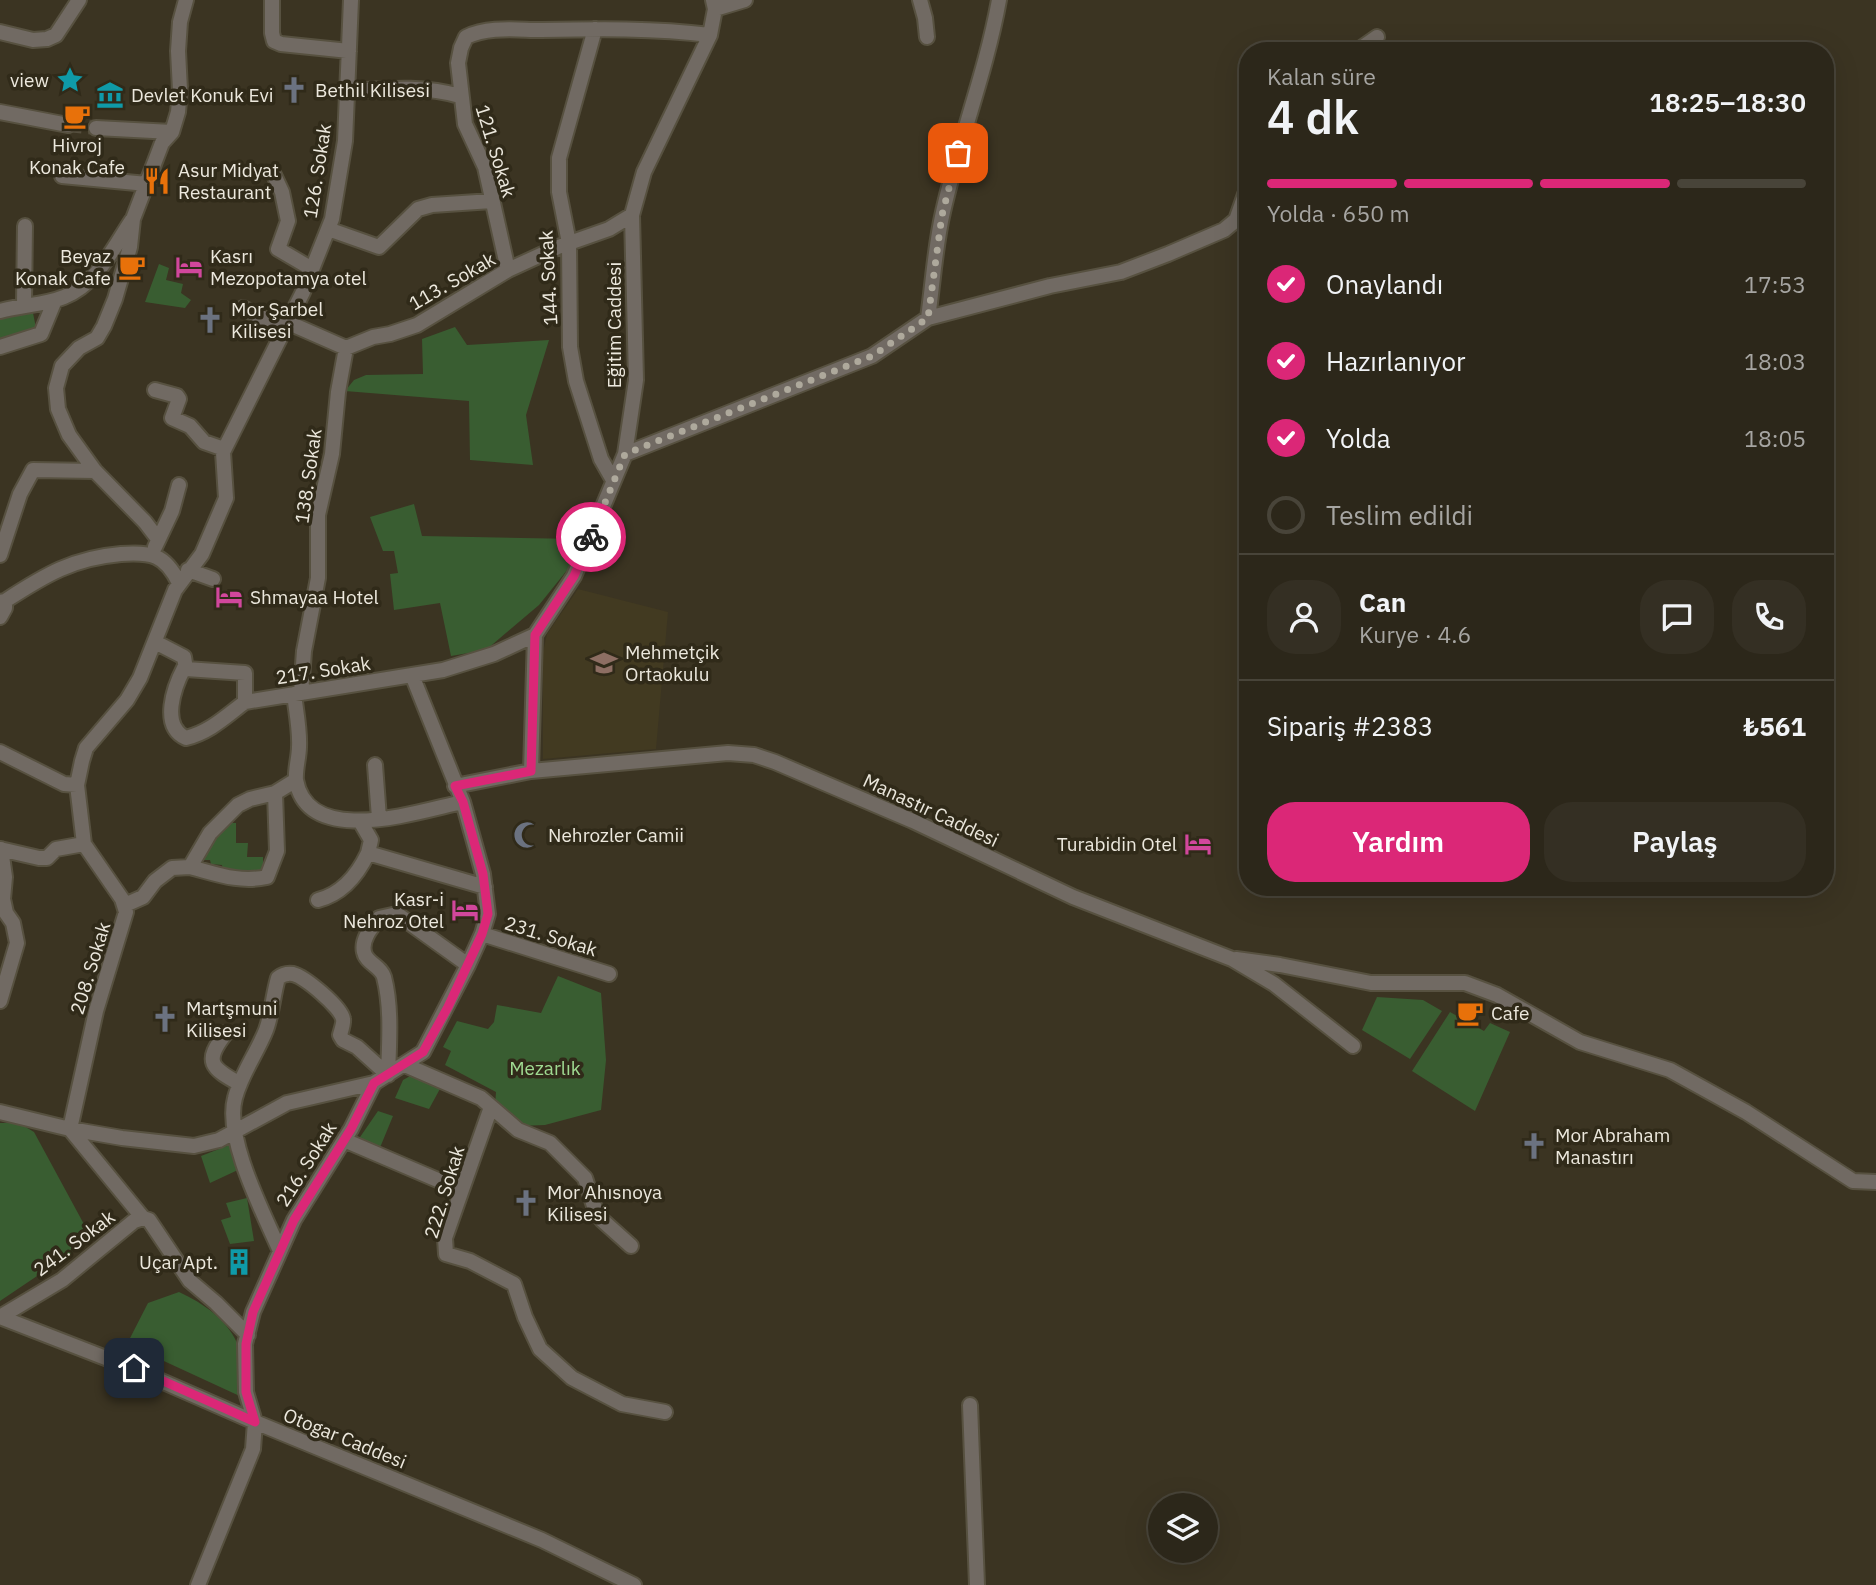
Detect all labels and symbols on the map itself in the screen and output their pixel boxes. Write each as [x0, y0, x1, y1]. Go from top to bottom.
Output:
place icon: view [55, 65, 85, 95]
place label: view [10, 68, 49, 92]
church icon: Bethil Kilisesi [279, 75, 309, 105]
place label: Bethil Kilisesi [315, 78, 430, 102]
museum icon: Devlet Konuk Evi [95, 80, 125, 110]
place label: Devlet Konuk Evi [131, 83, 274, 107]
cafe icon: Hivroj Konak Cafe [62, 101, 92, 131]
street label: 121. Sokak [471, 102, 521, 200]
street label: 126. Sokak [298, 122, 336, 220]
pin [928, 123, 988, 183]
place label: Hivroj Konak Cafe [29, 133, 125, 179]
place label: Asur Midyat Restaurant [178, 158, 279, 204]
restaurant icon: Asur Midyat Restaurant [142, 166, 172, 196]
street label: 144. Sokak [534, 230, 562, 326]
place label: Beyaz Konak Cafe [15, 244, 111, 290]
place label: Kasrı Mezopotamya otel [210, 244, 367, 290]
street label: 113. Sokak [405, 247, 499, 315]
cafe icon: Beyaz Konak Cafe [117, 252, 147, 282]
hotel icon: Kasrı Mezopotamya otel [174, 252, 204, 282]
street label: Eğitim Caddesi [602, 262, 626, 388]
place label: Mor Şarbel Kilisesi [231, 297, 323, 343]
church icon: Mor Şarbel Kilisesi [195, 305, 225, 335]
street label: 138. Sokak [289, 427, 327, 525]
courier [556, 502, 626, 572]
hotel icon: Shmayaa Hotel [214, 582, 244, 612]
place label: Shmayaa Hotel [250, 585, 379, 609]
place label: Mehmetçik Ortaokulu [625, 640, 720, 686]
school or university icon: Mehmetçik Ortaokulu [589, 648, 619, 678]
street label: 217. Sokak [274, 651, 372, 689]
street label: Manastır Caddesi [859, 768, 1003, 852]
mosque icon: Nehrozler Camii [512, 820, 542, 850]
place label: Nehrozler Camii [548, 823, 684, 847]
hotel icon: Turabidin Otel [1183, 829, 1213, 859]
place label: Turabidin Otel [1057, 832, 1177, 856]
place label: Kasr-i Nehroz Otel [343, 887, 444, 933]
hotel icon: Kasr-i Nehroz Otel [450, 895, 480, 925]
street label: 231. Sokak [502, 911, 600, 961]
street label: 208. Sokak [65, 919, 115, 1017]
place label: Martşmuni Kilisesi [186, 996, 277, 1042]
cafe icon: Cafe [1455, 998, 1485, 1028]
place label: Cafe [1491, 1001, 1529, 1025]
church icon: Martşmuni Kilisesi [150, 1004, 180, 1034]
park label: Mezarlık [509, 1056, 581, 1080]
street label: 216. Sokak [270, 1117, 342, 1211]
place label: Mor Abraham Manastırı [1555, 1123, 1670, 1169]
church icon: Mor Abraham Manastırı [1519, 1131, 1549, 1161]
street label: 222. Sokak [419, 1143, 469, 1241]
place label: Mor Ahısnoya Kilisesi [547, 1180, 662, 1226]
church icon: Mor Ahısnoya Kilisesi [511, 1188, 541, 1218]
street label: 241. Sokak [29, 1205, 119, 1281]
building icon: Uçar Apt. [224, 1247, 254, 1277]
place label: Uçar Apt. [139, 1250, 218, 1274]
pin [104, 1338, 164, 1398]
street label: Otogar Caddesi [280, 1402, 410, 1474]

